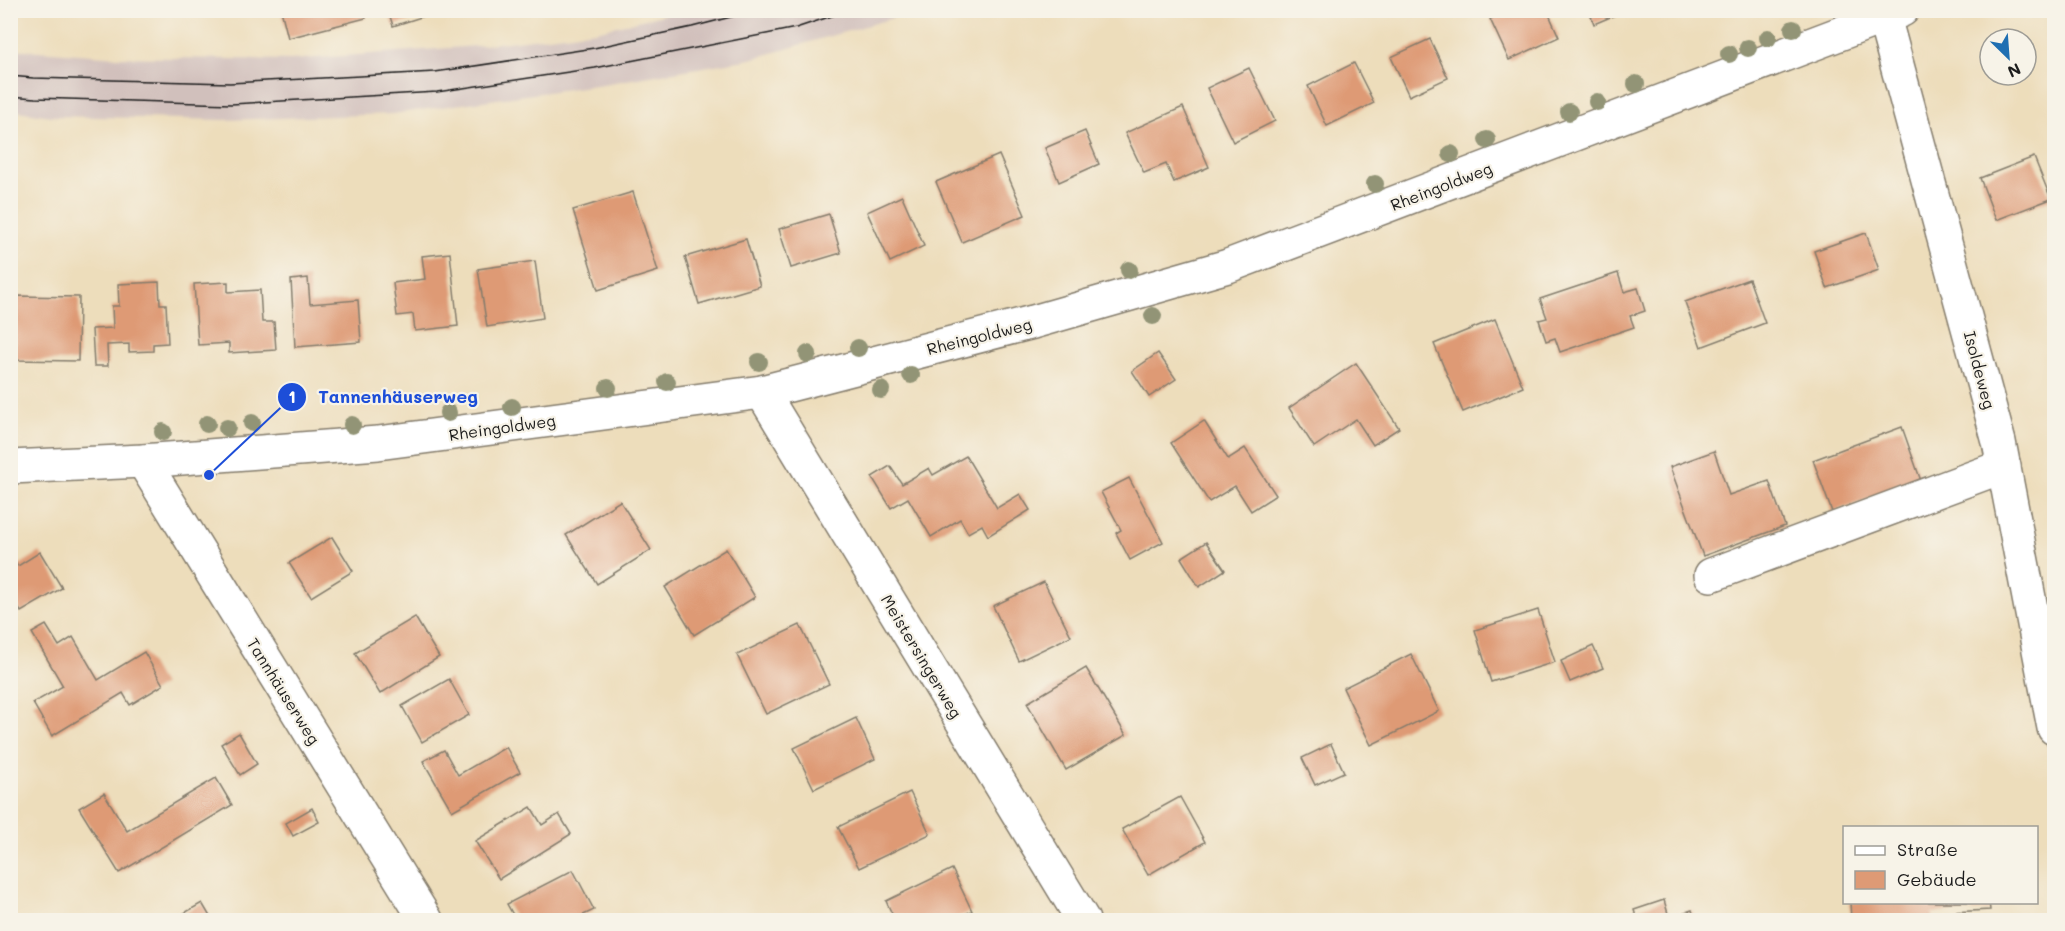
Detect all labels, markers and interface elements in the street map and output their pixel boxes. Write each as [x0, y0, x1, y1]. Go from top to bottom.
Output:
north arrow [1978, 27, 2038, 87]
text: N [2005, 59, 2024, 83]
street label: Rheingoldweg [1387, 157, 1495, 215]
street label: Rheingoldweg [924, 313, 1034, 359]
street label: Isoldeweg [1960, 329, 2000, 411]
callout: Tannenhäuserweg [277, 379, 490, 415]
text: 1 [288, 384, 296, 408]
text: Tannenhäuserweg [318, 384, 478, 408]
street label: Rheingoldweg [447, 409, 557, 445]
street label: Meistersingerweg [877, 590, 967, 722]
street label: Tannhäuserweg [243, 634, 325, 748]
legend [1843, 826, 2038, 904]
text: Straße [1897, 837, 1958, 861]
text: Gebäude [1897, 867, 1977, 891]

